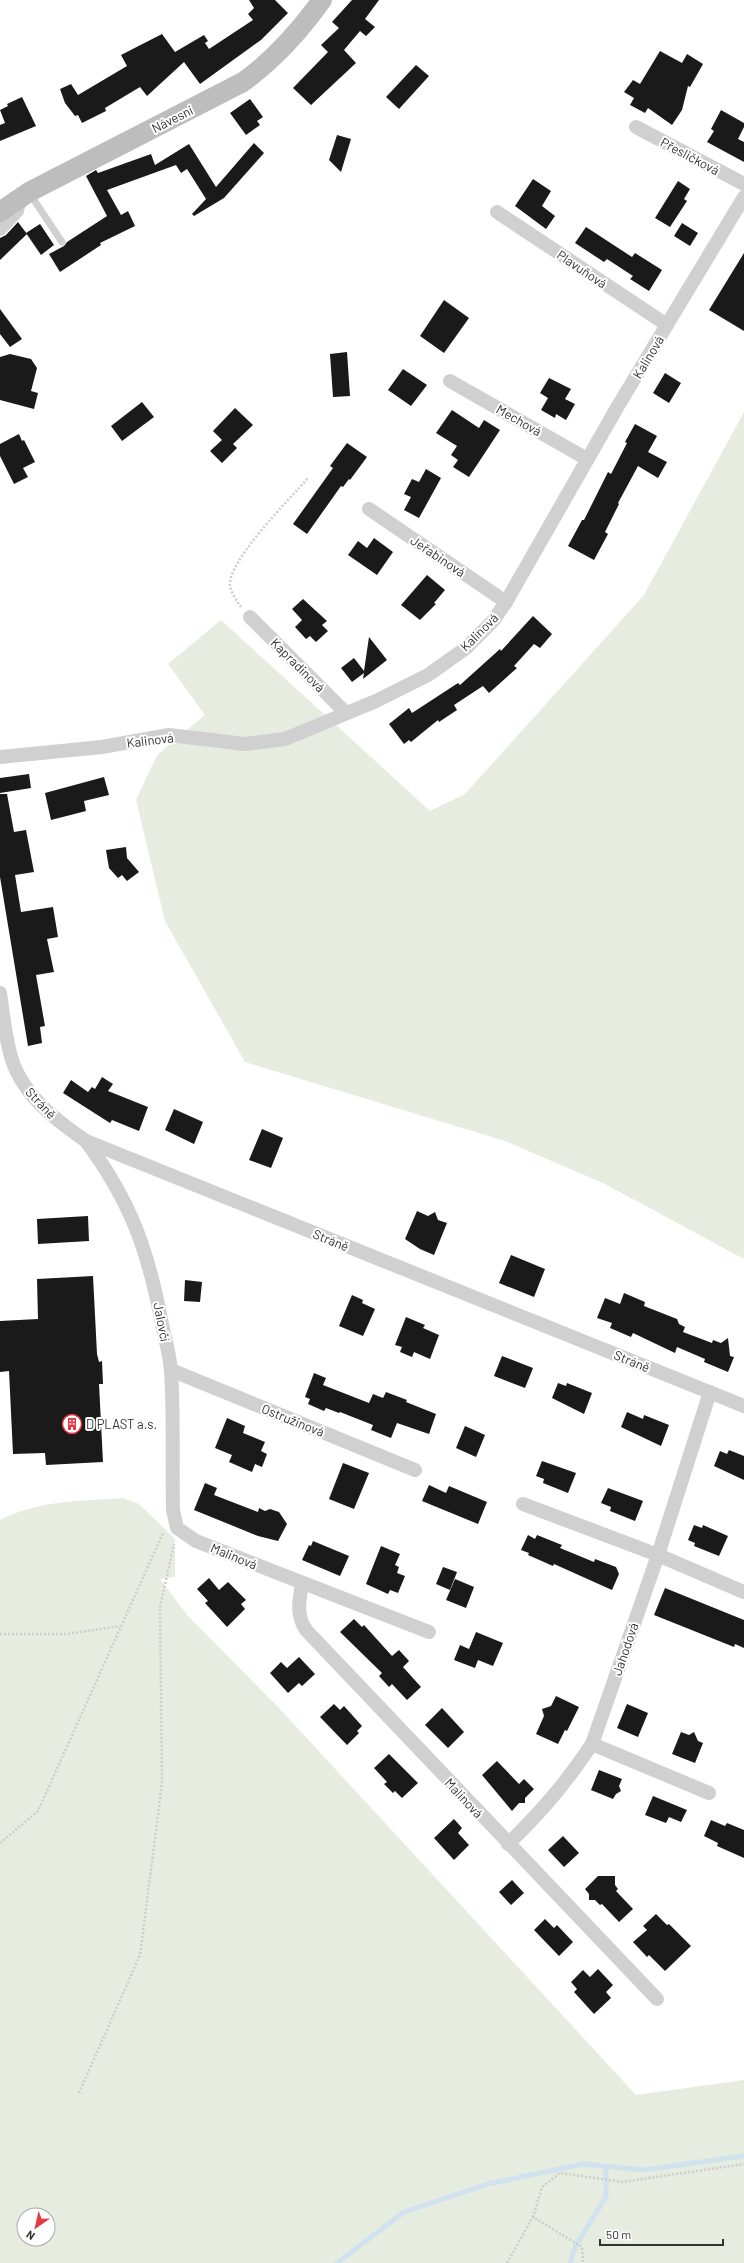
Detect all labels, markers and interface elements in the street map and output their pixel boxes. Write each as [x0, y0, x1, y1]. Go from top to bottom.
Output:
street label: Návesní [149, 102, 195, 136]
street label: Přesličková [658, 134, 722, 178]
street label: Plavuňová [554, 246, 610, 292]
street label: Kalinová [629, 333, 667, 381]
street label: Mechová [494, 401, 544, 439]
street label: Jeřabinová [408, 532, 468, 580]
street label: Kalinová [457, 610, 501, 654]
street label: Kapradinová [268, 635, 328, 695]
street label: Kalinová [126, 729, 174, 751]
street label: Stráně [22, 1084, 60, 1122]
street label: Stráně [311, 1226, 351, 1254]
street label: Jalovčí [150, 1301, 174, 1343]
street label: Stráně [612, 1347, 652, 1375]
street label: Ostružinová [259, 1400, 327, 1440]
building icon: D PLAST a.s. [61, 1413, 83, 1435]
place label: D PLAST a.s. [86, 1416, 157, 1432]
street label: Malinová [208, 1539, 260, 1573]
street label: Jahodová [609, 1621, 641, 1677]
street label: Malinová [442, 1775, 486, 1821]
north arrow [16, 2207, 56, 2247]
scale bar [600, 2221, 723, 2247]
text: 50 m [606, 2227, 631, 2241]
text: N [23, 2228, 37, 2243]

